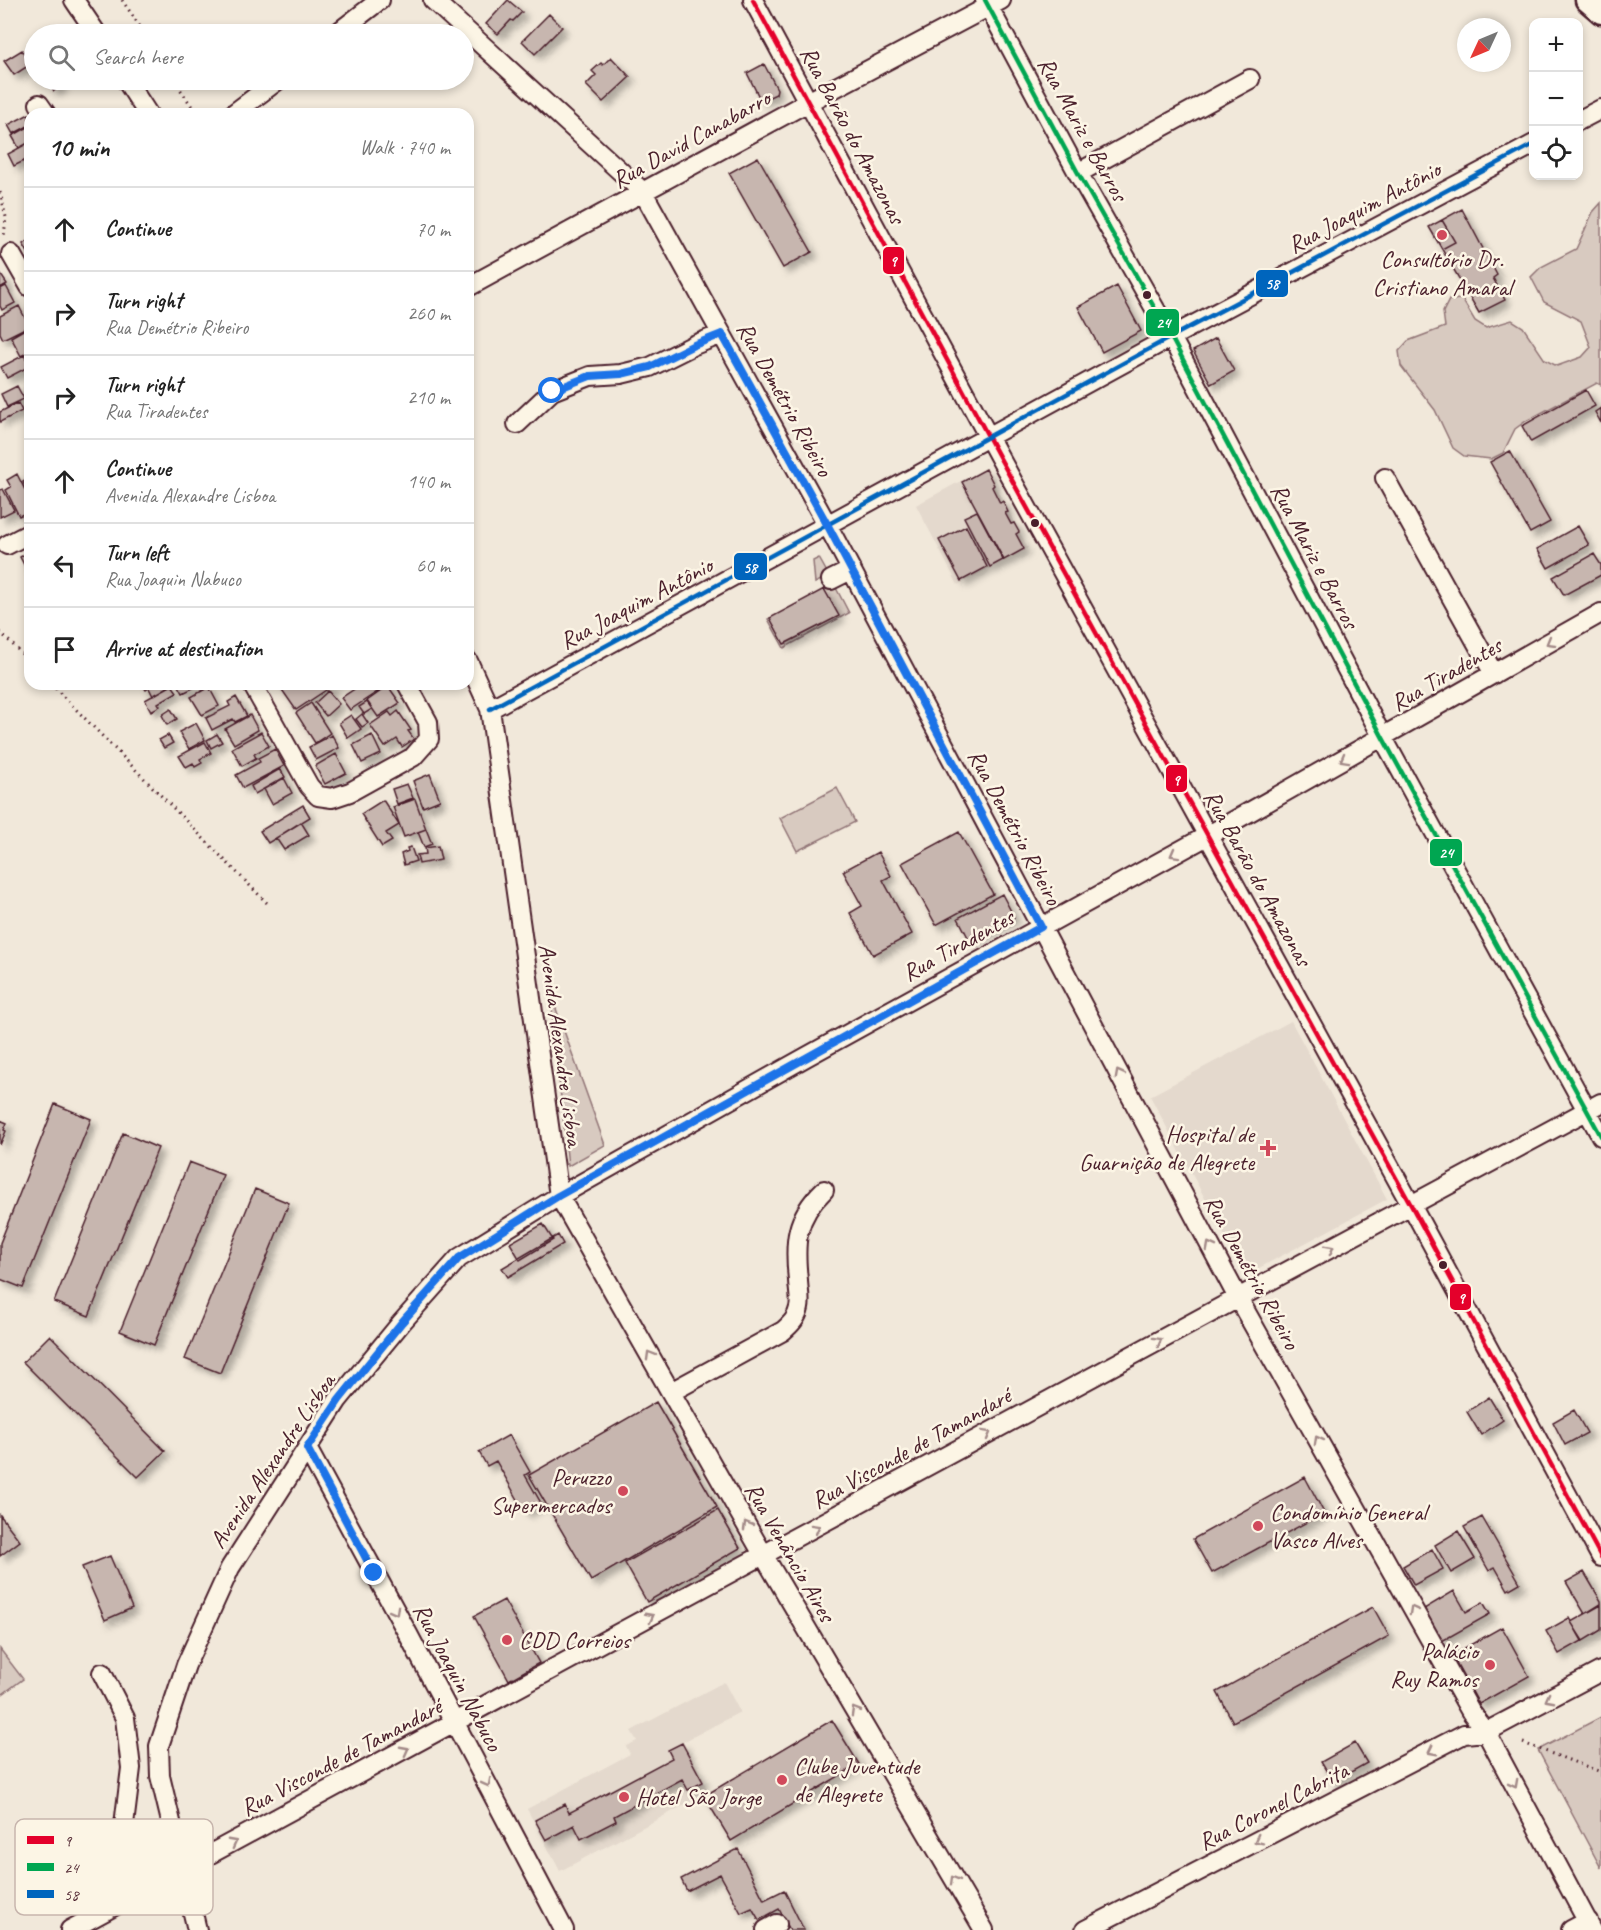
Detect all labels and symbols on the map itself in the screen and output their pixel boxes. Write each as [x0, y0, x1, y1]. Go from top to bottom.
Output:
north arrow [1457, 18, 1511, 72]
street label: Rua Barão do Amazonas [794, 41, 913, 231]
street label: Rua Mariz e Barros [1031, 52, 1136, 208]
street label: Rua David Canabarro [607, 82, 778, 195]
street label: Rua Joaquim Antônio [1282, 153, 1448, 260]
marker: Consultório Dr. Cristiano Amaral [1435, 228, 1449, 242]
place label: Consultório Dr. Cristiano Amaral [1372, 244, 1515, 302]
line badge: 9 [882, 246, 905, 275]
text: 9 [889, 251, 898, 271]
line badge: 58 [1255, 269, 1289, 298]
text: 58 [1265, 274, 1281, 294]
unlabelled marker [1141, 289, 1153, 301]
line badge: 24 [1145, 308, 1180, 337]
text: 24 [1156, 313, 1172, 333]
street label: Rua Demétrio Ribeiro [730, 317, 841, 483]
route start [538, 377, 564, 403]
street label: Rua Mariz e Barros [1264, 478, 1367, 635]
unlabelled marker [1029, 517, 1041, 529]
street label: Rua Joaquim Antônio [554, 549, 720, 656]
line badge: 58 [733, 552, 768, 581]
text: 58 [743, 558, 759, 578]
street label: Rua Tiradentes [1385, 629, 1508, 718]
one-way arrow [1546, 635, 1556, 646]
street label: Rua Demétrio Ribeiro [961, 744, 1069, 911]
one-way arrow [1340, 752, 1351, 764]
line badge: 9 [1165, 764, 1188, 793]
text: 9 [1172, 770, 1181, 790]
street label: Rua Barão do Amazonas [1197, 785, 1320, 973]
line badge: 24 [1429, 838, 1463, 867]
text: 24 [1439, 843, 1455, 863]
one-way arrow [1170, 847, 1180, 858]
street label: Rua Tiradentes [897, 901, 1021, 988]
street label: Avenida Alexandre Lisboa [532, 942, 590, 1150]
one-way arrow [1115, 1070, 1126, 1080]
place label: Hospital de Guarnição de Alegrete [1079, 1119, 1256, 1177]
marker: Hospital de Guarnição de Alegrete [1259, 1139, 1277, 1157]
street label: Rua Demétrio Ribeiro [1197, 1190, 1308, 1356]
one-way arrow [1206, 1242, 1217, 1253]
one-way arrow [1323, 1244, 1334, 1256]
unlabelled marker [1437, 1259, 1449, 1271]
line badge: 9 [1449, 1283, 1472, 1311]
text: 9 [1457, 1288, 1466, 1308]
one-way arrow [1152, 1337, 1162, 1348]
one-way arrow [646, 1351, 657, 1361]
street label: Avenida Alexandre Lisboa [202, 1366, 343, 1554]
street label: Rua Visconde de Tamandaré [806, 1379, 1020, 1515]
one-way arrow [981, 1430, 991, 1441]
one-way arrow [1313, 1436, 1325, 1446]
place label: Peruzzo Supermercados [491, 1462, 614, 1520]
street label: Rua Venâncio Aires [738, 1477, 843, 1629]
marker: Peruzzo Supermercados [616, 1484, 630, 1498]
place label: Condomínio General Vasco Alves [1270, 1497, 1430, 1555]
marker: Condomínio General Vasco Alves [1251, 1519, 1265, 1533]
one-way arrow [742, 1521, 754, 1531]
one-way arrow [809, 1524, 820, 1535]
route end [360, 1559, 386, 1585]
street label: Rua Joaquin Nabuco [406, 1598, 510, 1757]
one-way arrow [388, 1604, 399, 1615]
one-way arrow [1409, 1606, 1420, 1616]
one-way arrow [644, 1613, 654, 1624]
place label: CDD Correios [519, 1625, 632, 1655]
marker: CDD Correios [500, 1633, 514, 1647]
place label: Palácio Ruy Ramos [1390, 1636, 1481, 1694]
marker: Palácio Ruy Ramos [1483, 1658, 1497, 1672]
street label: Rua Visconde de Tamandaré [235, 1689, 450, 1823]
one-way arrow [1545, 1692, 1556, 1703]
one-way arrow [851, 1707, 863, 1717]
one-way arrow [1427, 1744, 1438, 1755]
one-way arrow [398, 1746, 409, 1757]
place label: Clube Juventude de Alegrete [794, 1751, 921, 1809]
street label: Rua Coronel Cabrita [1193, 1755, 1354, 1857]
marker: Clube Juventude de Alegrete [775, 1773, 789, 1787]
one-way arrow [480, 1776, 491, 1787]
one-way arrow [1507, 1777, 1518, 1788]
place label: Hotel São Jorge [636, 1782, 763, 1812]
marker: Hotel São Jorge [617, 1790, 631, 1804]
legend [15, 1819, 213, 1915]
text: 9 [64, 1831, 73, 1851]
one-way arrow [1254, 1833, 1265, 1845]
one-way arrow [227, 1839, 237, 1850]
text: 24 [64, 1858, 80, 1878]
one-way arrow [950, 1875, 961, 1886]
text: 58 [64, 1885, 80, 1905]

